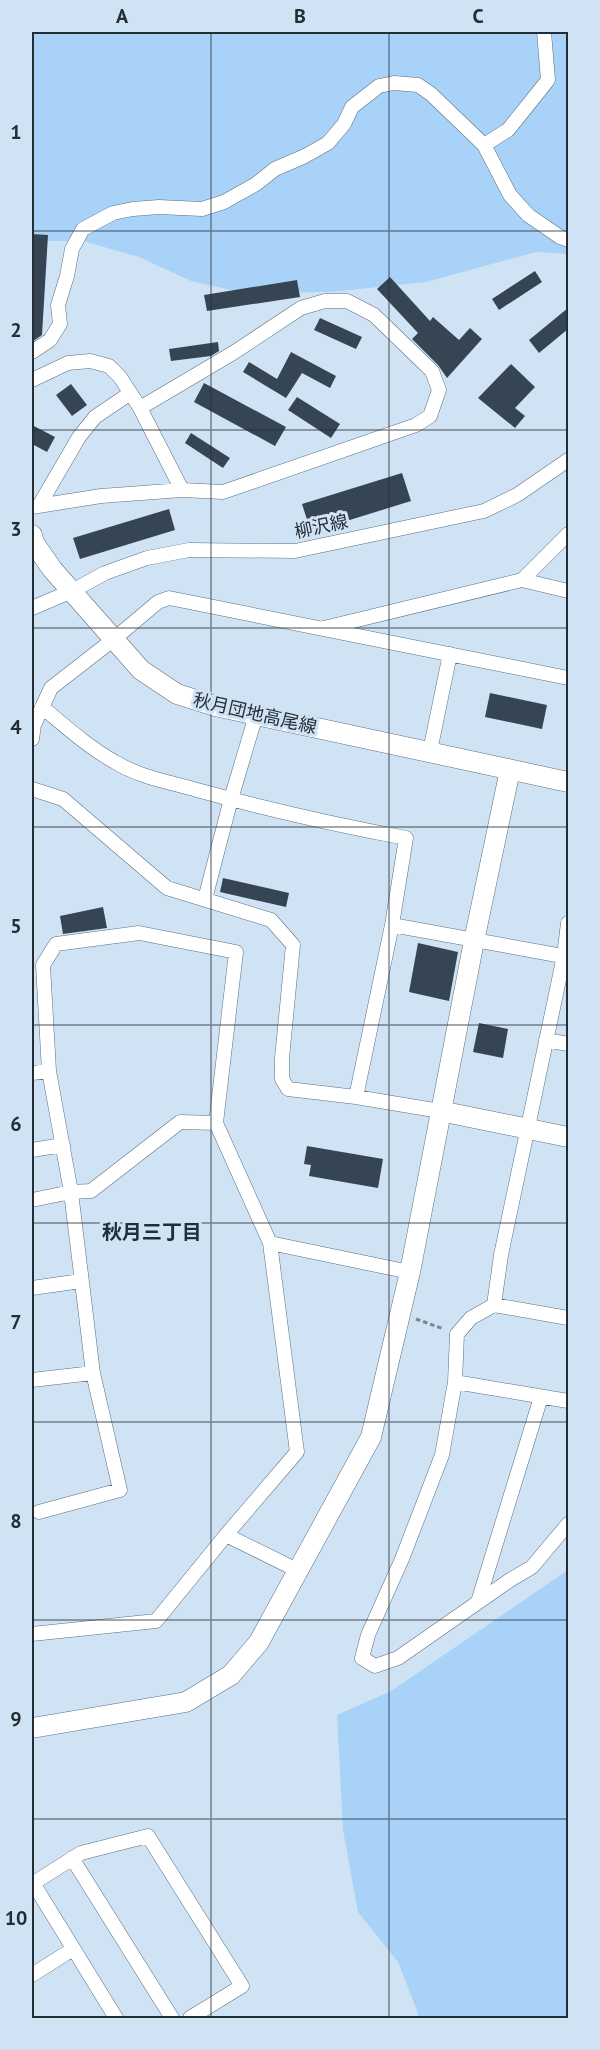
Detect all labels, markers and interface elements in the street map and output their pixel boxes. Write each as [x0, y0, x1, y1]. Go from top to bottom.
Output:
text: A [116, 3, 129, 29]
text: B [294, 3, 306, 29]
text: C [472, 3, 484, 29]
text: 1 [10, 119, 22, 145]
text: 2 [10, 317, 22, 343]
street label: 柳沢線 [292, 509, 350, 543]
text: 3 [10, 516, 22, 542]
street label: 秋月団地高尾線 [191, 688, 319, 738]
text: 4 [10, 714, 22, 740]
text: 5 [10, 913, 22, 939]
text: 6 [10, 1111, 22, 1137]
district label: 秋月三丁目 [102, 1219, 202, 1245]
text: 7 [10, 1309, 22, 1335]
text: 8 [10, 1508, 22, 1534]
text: 9 [10, 1706, 22, 1732]
text: 10 [5, 1905, 27, 1931]

